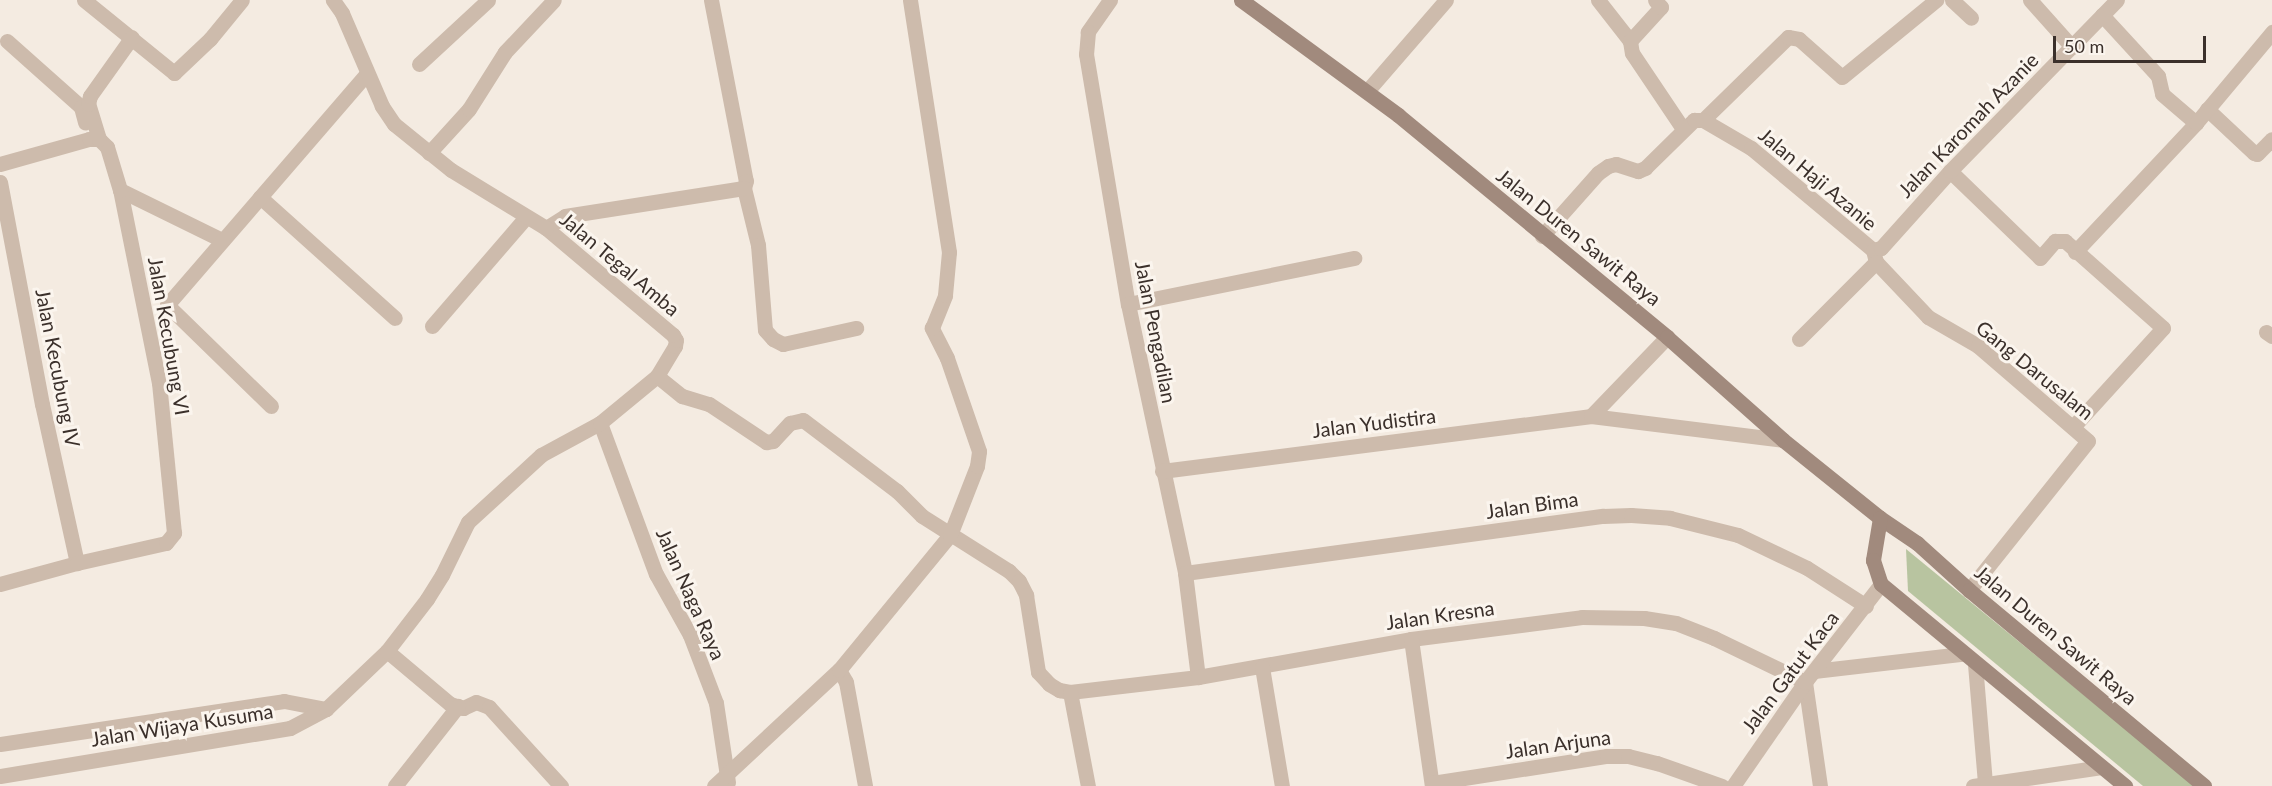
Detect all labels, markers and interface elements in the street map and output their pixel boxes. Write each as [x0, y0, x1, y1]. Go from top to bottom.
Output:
scale bar [2056, 24, 2209, 62]
text: 50 m [2064, 35, 2104, 57]
street label: Jalan Karomah Azanie [1893, 48, 2043, 202]
street label: Jalan Haji Azanie [1754, 122, 1882, 236]
street label: Jalan Duren Sawit Raya [1492, 163, 1666, 311]
street label: Jalan Tegal Amba [555, 207, 685, 321]
street label: Jalan Kecubung VI [143, 255, 195, 417]
street label: Jalan Pengadilan [1130, 259, 1182, 405]
street label: Jalan Kecubung IV [31, 287, 85, 449]
street label: Gang Darusalam [1971, 315, 2099, 425]
street label: Jalan Yudistira [1311, 403, 1437, 443]
street label: Jalan Bima [1484, 487, 1580, 523]
street label: Jalan Naga Raya [651, 525, 731, 663]
street label: Jalan Duren Sawit Raya [1970, 560, 2142, 710]
street label: Jalan Kresna [1384, 596, 1496, 634]
street label: Jalan Gatut Kaca [1736, 606, 1844, 738]
street label: Jalan Wijaya Kusuma [89, 699, 275, 751]
street label: Jalan Arjuna [1503, 725, 1613, 763]

